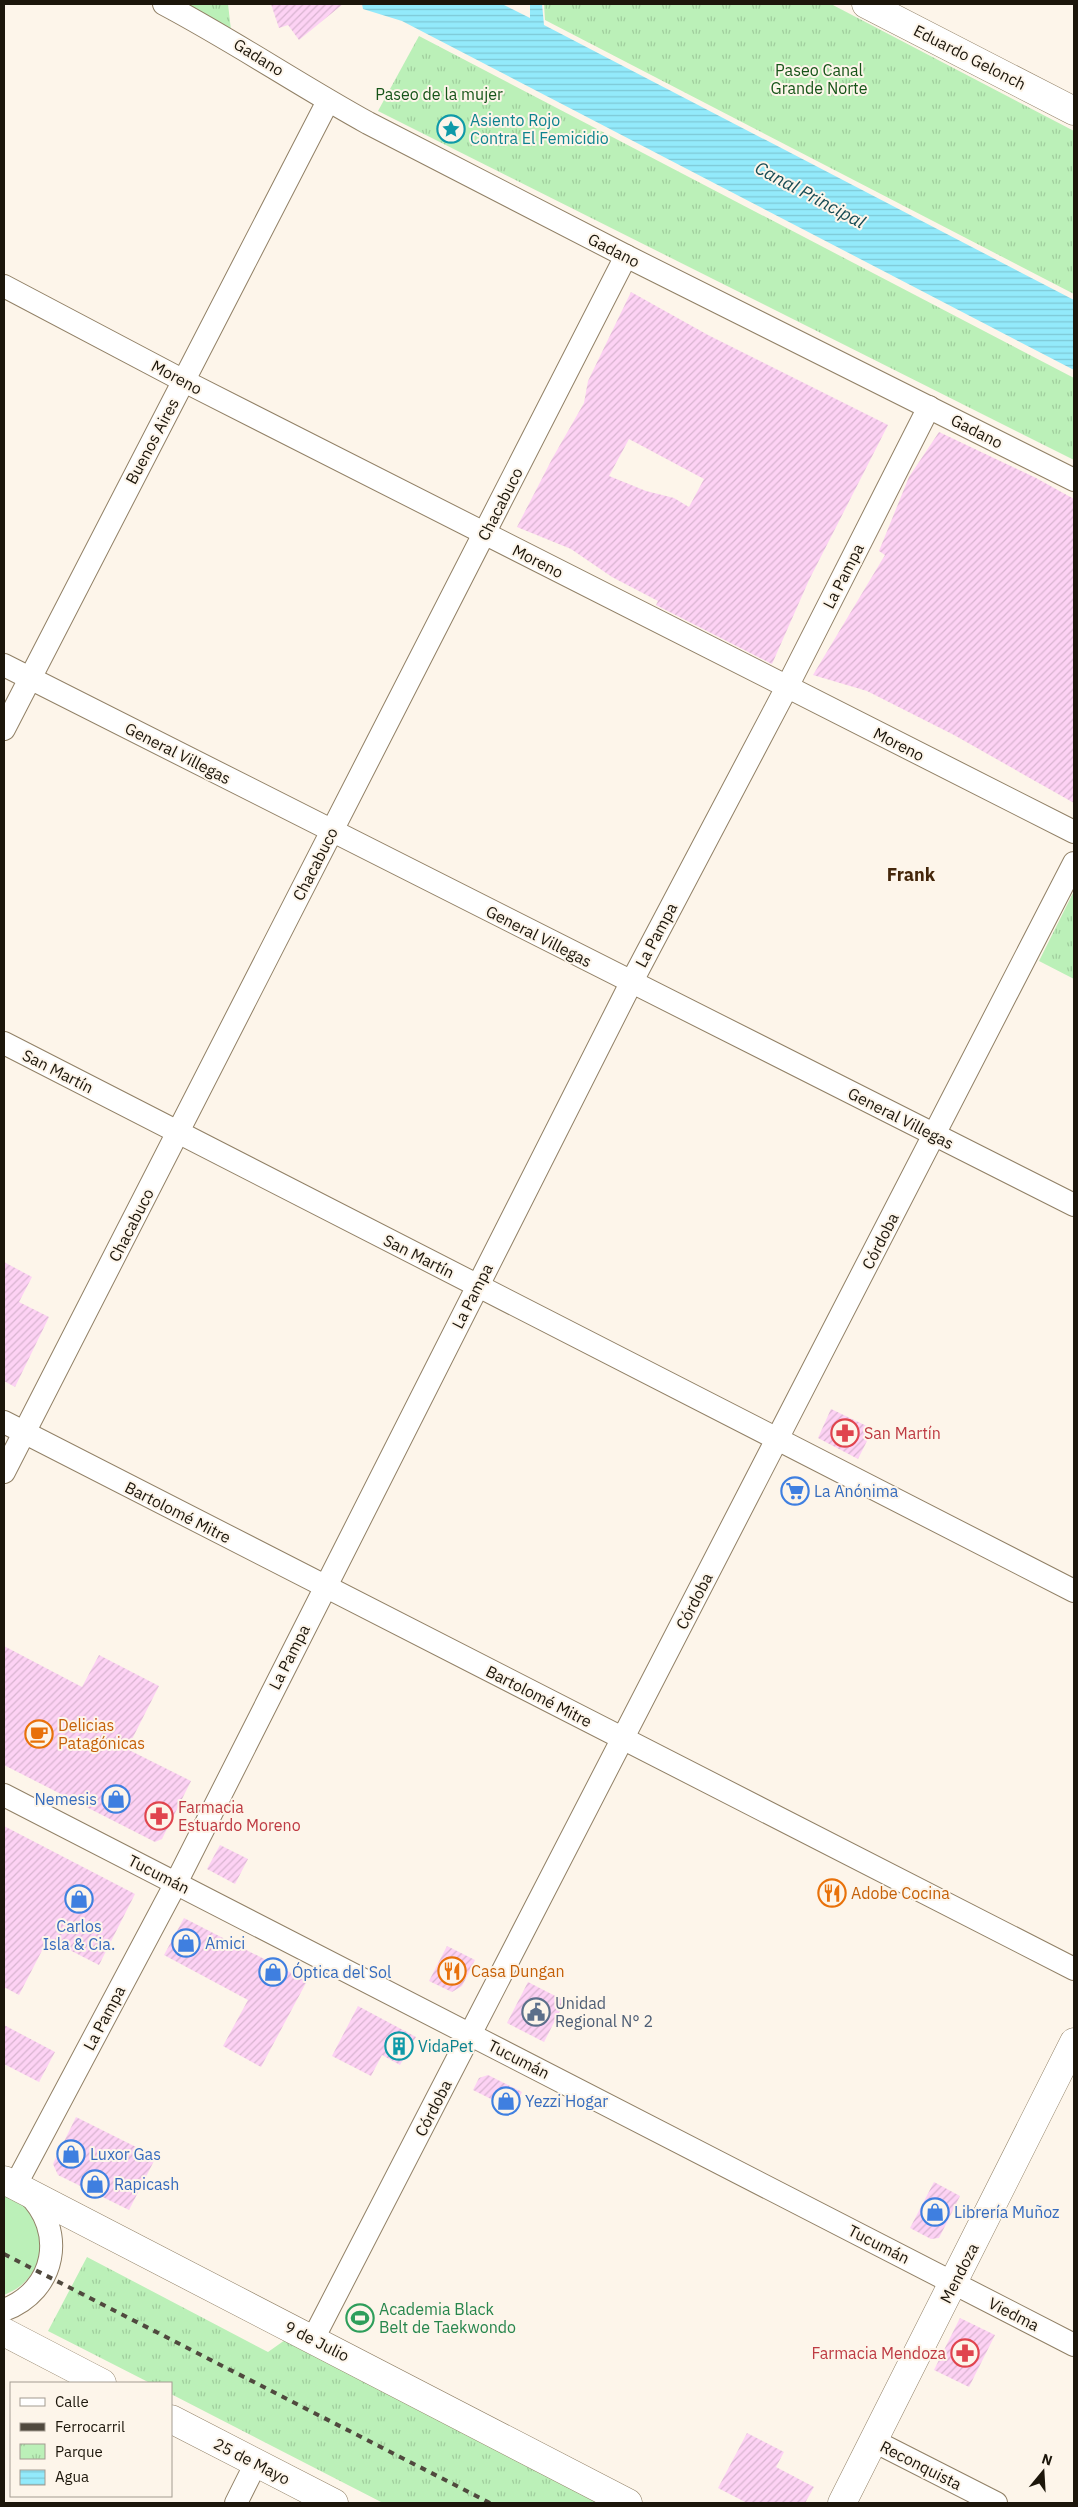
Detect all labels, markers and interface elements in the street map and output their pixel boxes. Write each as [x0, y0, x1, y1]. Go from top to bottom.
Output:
street label: Eduardo Gelonch [911, 20, 1029, 94]
street label: Gadano [230, 34, 288, 80]
park label: Paseo Canal Grande Norte [771, 60, 868, 98]
park label: Paseo de la mujer [375, 84, 503, 104]
place label: Asiento Rojo Contra El Femicidio [470, 110, 609, 148]
place icon: Asiento Rojo Contra El Femicidio [436, 114, 466, 144]
water label: Canal Principal [751, 156, 870, 233]
street label: Gadano [585, 228, 643, 272]
street label: Moreno [148, 355, 206, 399]
street label: Buenos Aires [121, 395, 183, 487]
street label: Gadano [948, 409, 1006, 453]
street label: Chacabuco [473, 464, 527, 544]
street label: Moreno [509, 540, 567, 582]
street label: La Pampa [818, 540, 868, 612]
street label: General Villegas [122, 718, 234, 788]
street label: Moreno [870, 723, 928, 765]
street label: Chacabuco [288, 824, 342, 904]
district label: Frank [887, 863, 936, 886]
street label: La Pampa [631, 899, 682, 971]
street label: General Villegas [483, 901, 595, 971]
street label: San Martín [19, 1045, 97, 1097]
street label: General Villegas [845, 1083, 957, 1153]
street label: Chacabuco [104, 1185, 158, 1265]
street label: Córdoba [857, 1209, 903, 1273]
street label: San Martín [380, 1230, 458, 1282]
street label: La Pampa [447, 1260, 497, 1332]
pharmacy icon: San Martín [830, 1418, 860, 1448]
place label: San Martín [864, 1423, 941, 1443]
supermarket icon: La Anónima [780, 1476, 810, 1506]
street label: Bartolomé Mitre [122, 1477, 235, 1547]
place label: La Anónima [814, 1481, 899, 1501]
street label: Córdoba [671, 1569, 717, 1633]
street label: La Pampa [264, 1621, 314, 1693]
street label: Bartolomé Mitre [483, 1661, 596, 1731]
place label: Delicias Patagónicas [58, 1715, 145, 1753]
cafe icon: Delicias Patagónicas [24, 1719, 54, 1749]
shop icon: Nemesis [101, 1784, 131, 1814]
place label: Nemesis [35, 1789, 97, 1809]
place label: Farmacia Estuardo Moreno [178, 1797, 301, 1835]
pharmacy icon: Farmacia Estuardo Moreno [144, 1801, 174, 1831]
street label: Tucumán [125, 1850, 193, 1898]
restaurant icon: Adobe Cocina [817, 1878, 847, 1908]
place label: Adobe Cocina [851, 1883, 950, 1903]
shop icon: Carlos Isla & Cia. [64, 1884, 94, 1914]
place label: Carlos Isla & Cia. [43, 1916, 115, 1954]
shop icon: Amici [171, 1928, 201, 1958]
place label: Amici [205, 1933, 245, 1953]
restaurant icon: Casa Dungan [437, 1956, 467, 1986]
shop icon: Óptica del Sol [258, 1957, 288, 1987]
place label: Óptica del Sol [292, 1961, 391, 1982]
place label: Casa Dungan [471, 1961, 565, 1981]
street label: La Pampa [79, 1982, 130, 2054]
place label: Unidad Regional N° 2 [555, 1993, 653, 2031]
public building icon: Unidad Regional N° 2 [521, 1997, 551, 2027]
building icon: VidaPet [384, 2031, 414, 2061]
street label: Tucumán [485, 2035, 553, 2083]
place label: VidaPet [418, 2036, 473, 2056]
street label: Córdoba [410, 2076, 456, 2140]
shop icon: Yezzi Hogar [491, 2086, 521, 2116]
place label: Yezzi Hogar [525, 2091, 608, 2111]
shop icon: Luxor Gas [56, 2139, 86, 2169]
place label: Luxor Gas [90, 2144, 161, 2164]
shop icon: Rapicash [80, 2169, 110, 2199]
place label: Rapicash [114, 2174, 179, 2194]
shop icon: Librería Muñoz [920, 2197, 950, 2227]
place label: Librería Muñoz [954, 2202, 1060, 2222]
street label: Tucumán [845, 2220, 913, 2268]
street label: Mendoza [935, 2239, 983, 2306]
street label: Viedma [985, 2293, 1043, 2335]
place label: Academia Black Belt de Taekwondo [379, 2299, 516, 2337]
sports icon: Academia Black Belt de Taekwondo [345, 2303, 375, 2333]
street label: 9 de Julio [281, 2316, 353, 2366]
pharmacy icon: Farmacia Mendoza [950, 2338, 980, 2368]
place label: Farmacia Mendoza [811, 2343, 946, 2363]
legend [10, 2382, 172, 2497]
text: Calle [55, 2392, 89, 2411]
text: Ferrocarril [55, 2417, 125, 2436]
street label: 25 de Mayo [210, 2433, 294, 2489]
street label: Reconquista [877, 2436, 966, 2494]
text: Parque [55, 2442, 103, 2461]
north arrow [1018, 2447, 1068, 2497]
text: N [1039, 2450, 1055, 2470]
text: Agua [55, 2467, 89, 2486]

